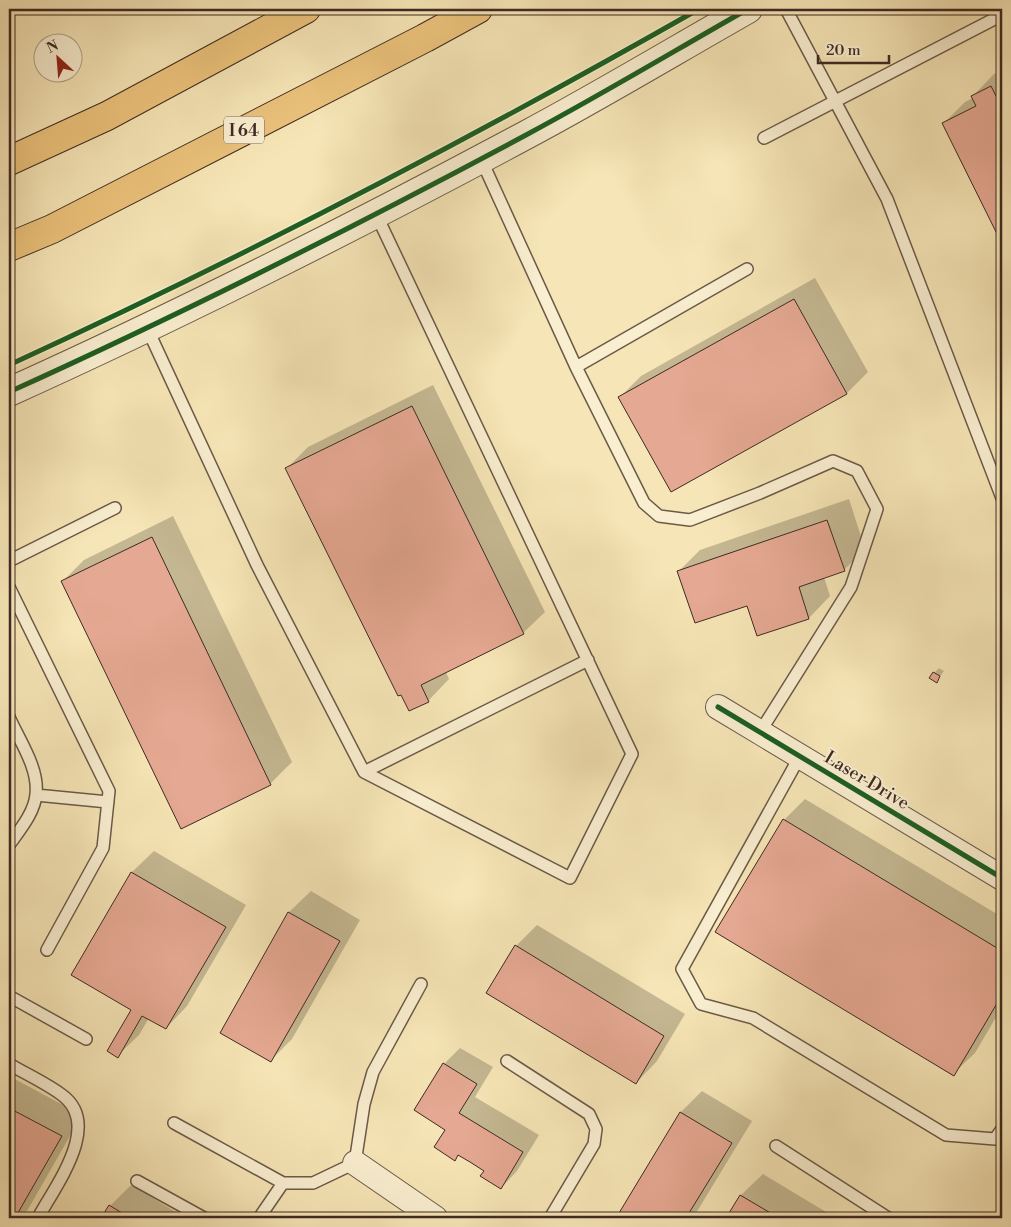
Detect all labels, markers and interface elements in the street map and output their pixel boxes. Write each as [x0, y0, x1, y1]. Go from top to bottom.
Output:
north arrow [32, 32, 82, 82]
scale bar [818, 32, 890, 64]
text: N [44, 37, 62, 58]
text: 20 m [826, 41, 861, 60]
road number: I 64 [224, 116, 264, 144]
street label: Laser Drive [820, 746, 914, 815]

